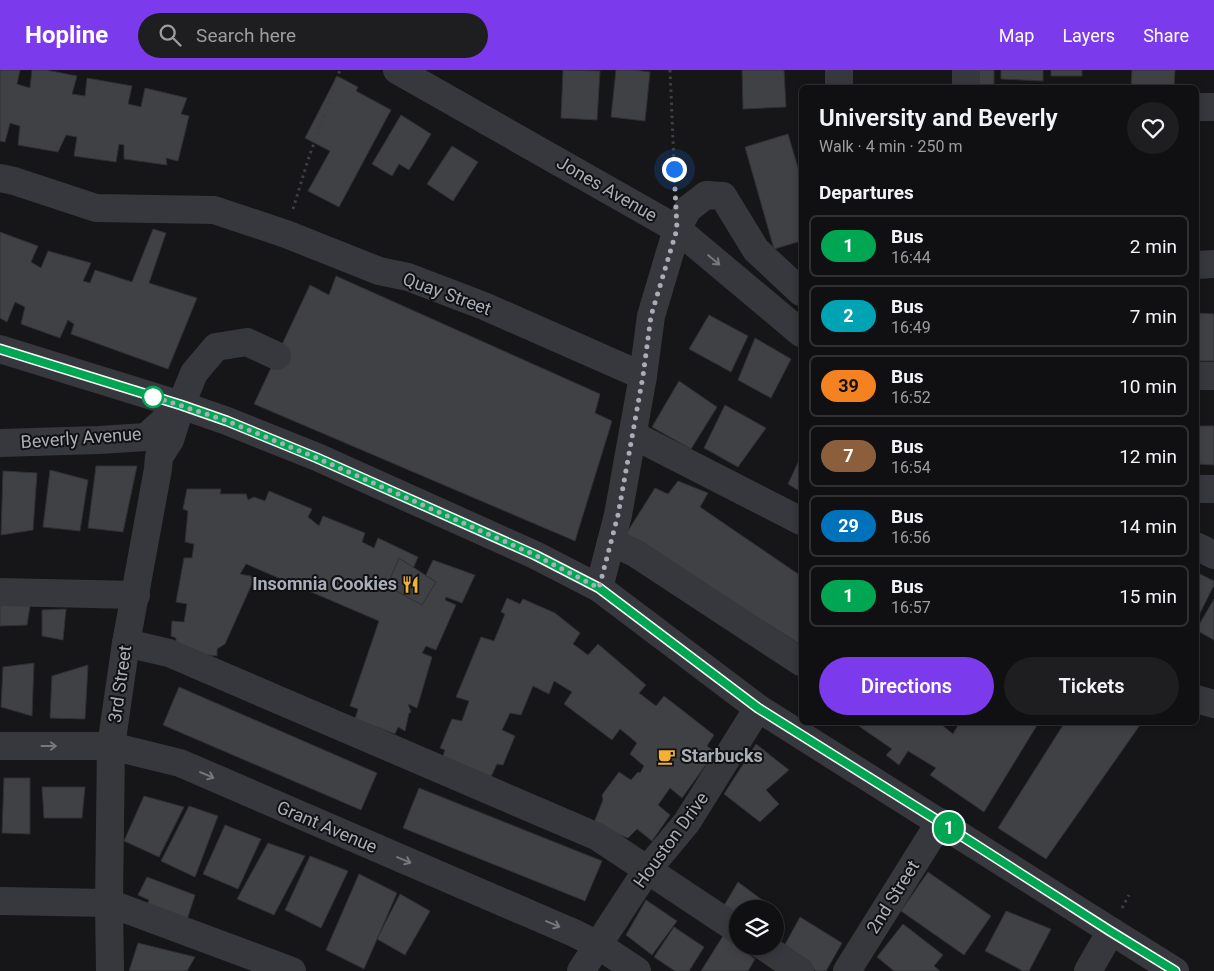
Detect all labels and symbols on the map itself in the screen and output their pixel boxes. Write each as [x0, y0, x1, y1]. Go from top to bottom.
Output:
street label: Jones Avenue [553, 151, 661, 226]
your location [662, 157, 687, 182]
one-way arrow [708, 255, 721, 266]
street label: Quay Street [400, 268, 494, 319]
unlabelled marker [142, 386, 164, 408]
street label: Beverly Avenue [20, 423, 142, 452]
place label: Insomnia Cookies [252, 573, 397, 594]
restaurant icon: Insomnia Cookies [401, 574, 421, 594]
street label: 3rd Street [104, 644, 135, 724]
one-way arrow [40, 741, 56, 751]
place label: Starbucks [681, 745, 763, 766]
cafe icon: Starbucks [657, 746, 677, 766]
one-way arrow [199, 771, 214, 780]
street label: Houston Drive [629, 788, 712, 892]
street label: Grant Avenue [274, 796, 381, 857]
line badge: 1 [933, 812, 965, 844]
one-way arrow [396, 856, 411, 866]
street label: 2nd Street [862, 856, 923, 937]
one-way arrow [545, 920, 560, 930]

